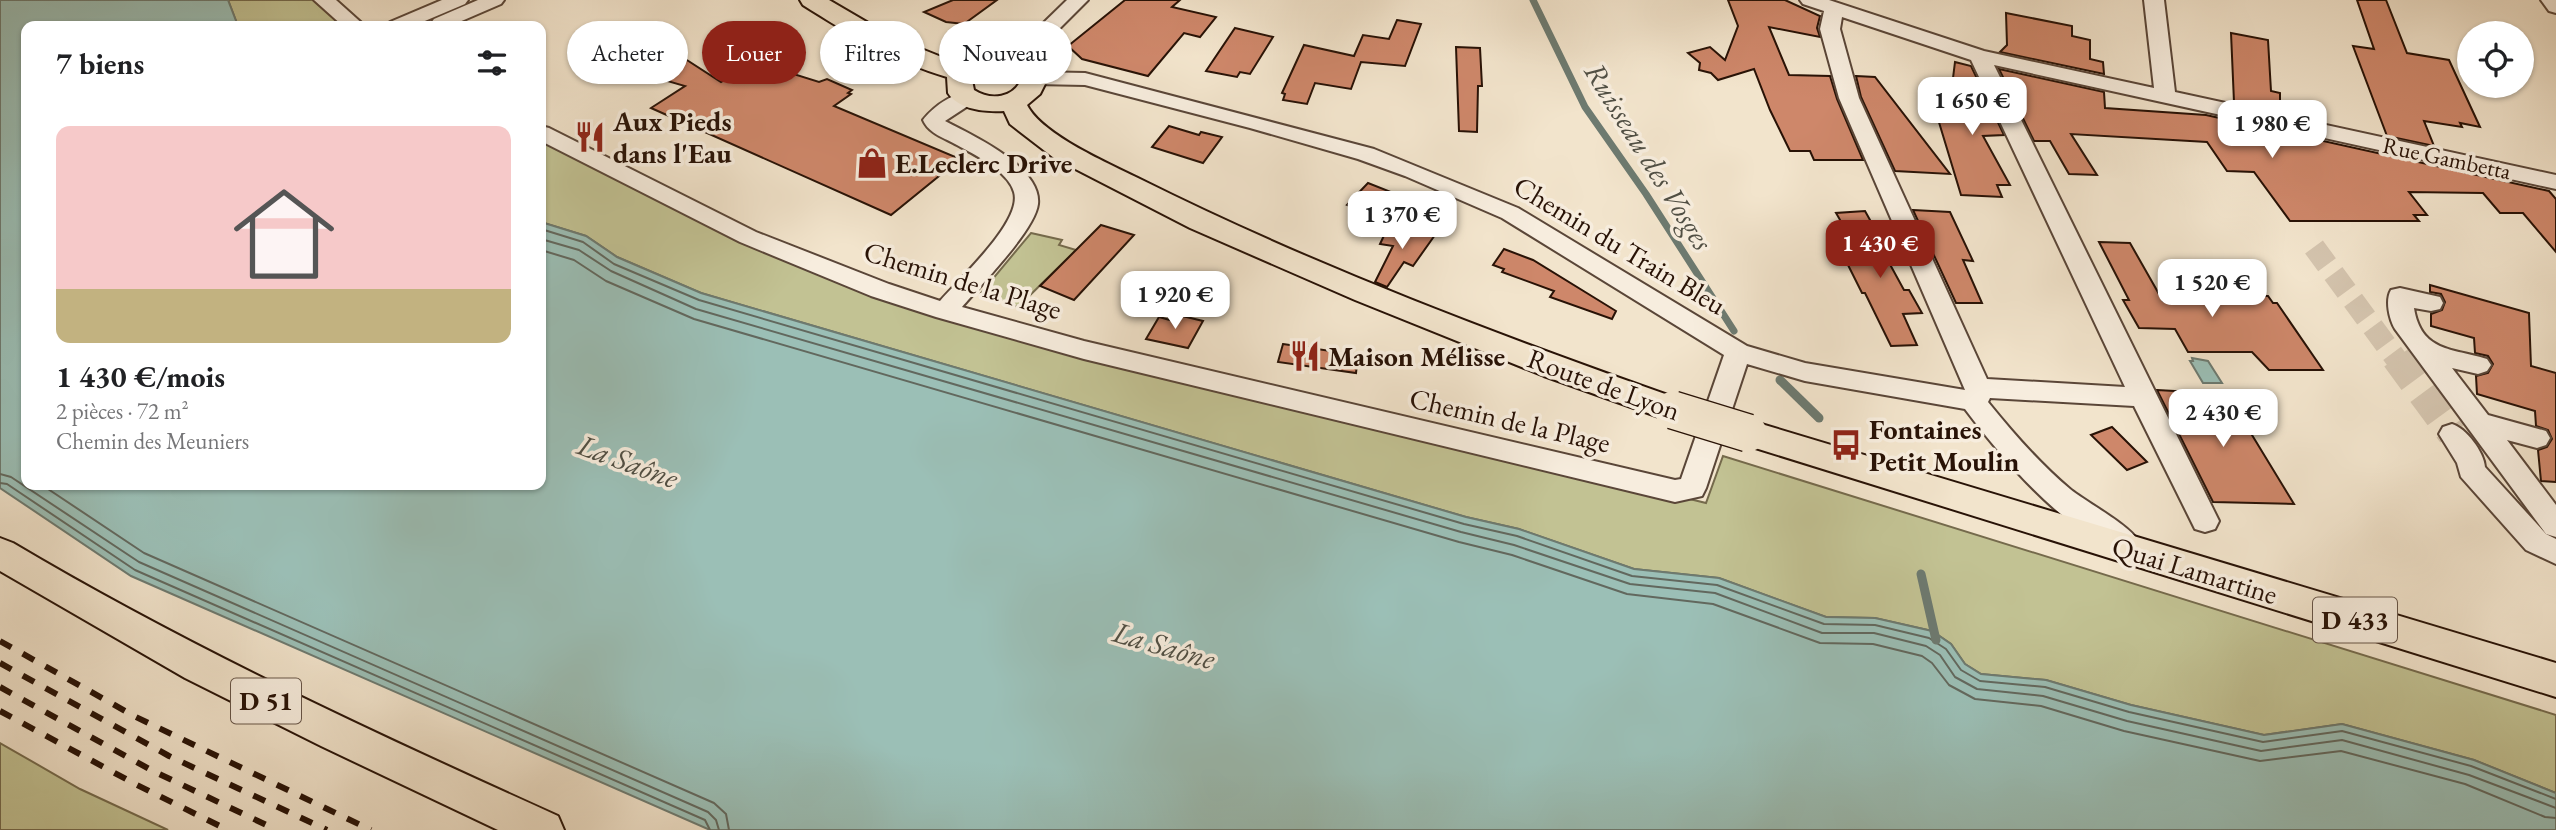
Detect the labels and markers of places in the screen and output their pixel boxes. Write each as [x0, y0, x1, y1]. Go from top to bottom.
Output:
pin: 1 650 € [1907, 78, 2037, 137]
pin: 1 980 € [2207, 100, 2337, 160]
place label: Aux Pieds dans l'Eau [612, 103, 732, 171]
restaurant icon: Aux Pieds dans l'Eau [573, 120, 607, 154]
place label: E.Leclerc Drive [895, 145, 1072, 181]
shop icon: E.Leclerc Drive [855, 146, 889, 180]
pin: 1 370 € [1337, 191, 1467, 251]
pin: 1 430 € [1815, 220, 1945, 280]
pin: 1 520 € [2147, 260, 2277, 319]
pin: 1 920 € [1110, 272, 1240, 331]
place label: Maison Mélisse [1328, 338, 1505, 374]
restaurant icon: Maison Mélisse [1288, 339, 1322, 373]
pin: 2 430 € [2158, 390, 2288, 449]
place label: Fontaines Petit Moulin [1869, 411, 2020, 479]
bus stop icon: Fontaines Petit Moulin [1829, 428, 1863, 462]

